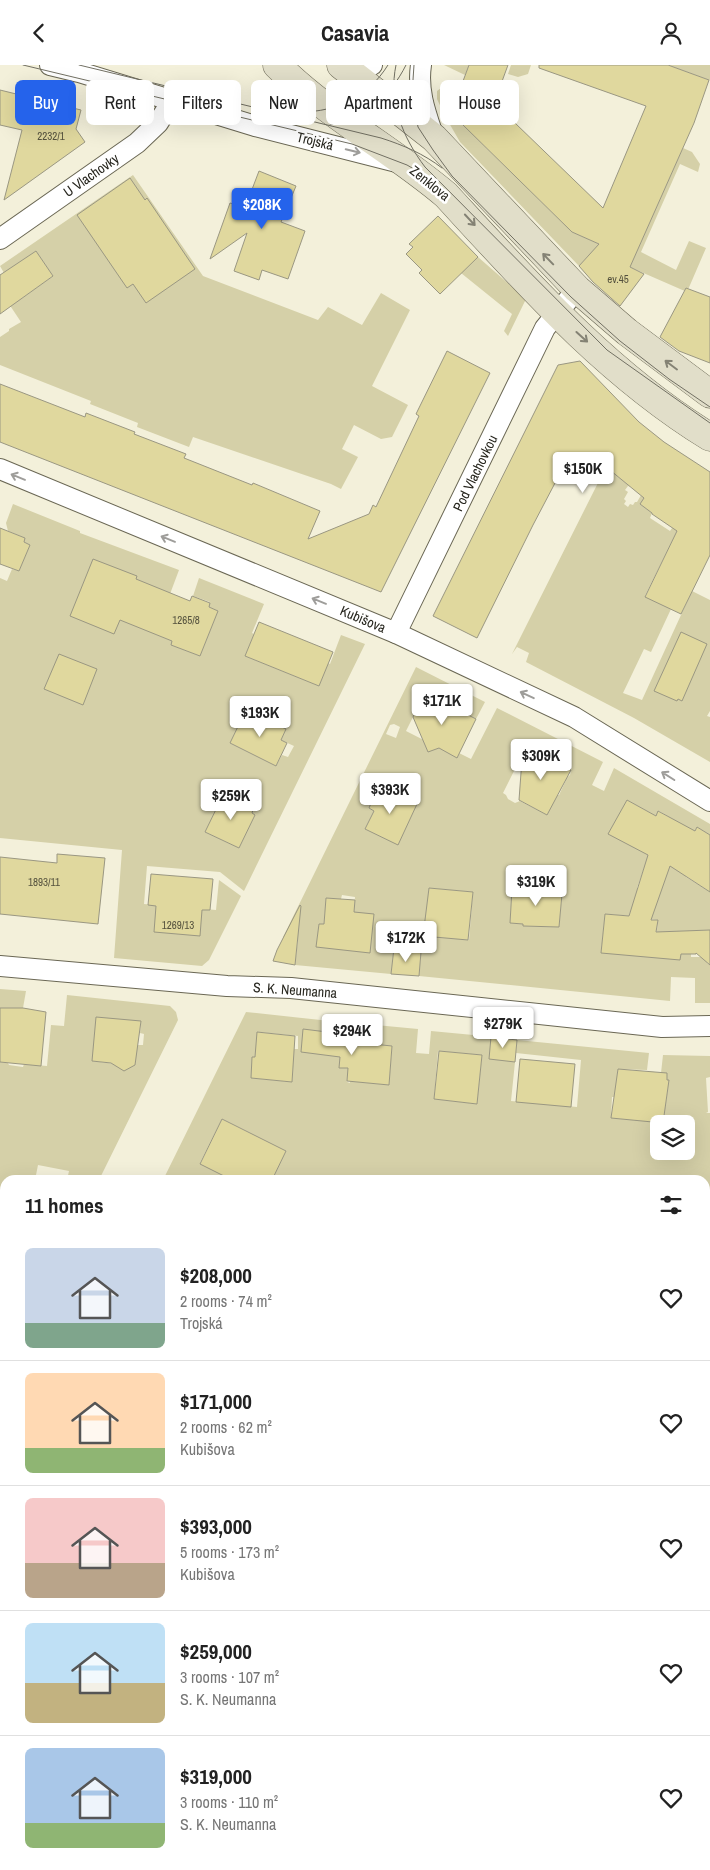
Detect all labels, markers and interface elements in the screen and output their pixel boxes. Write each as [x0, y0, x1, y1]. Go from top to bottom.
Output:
text: Casavia [321, 18, 389, 48]
icon: back [25, 19, 53, 47]
icon: person [657, 19, 685, 47]
chip: Buy [15, 80, 76, 125]
chip: Rent [86, 80, 154, 125]
chip: Filters [164, 80, 241, 125]
chip: New [251, 80, 316, 125]
chip: Apartment [326, 80, 430, 125]
chip: House [440, 80, 519, 125]
street label: Trojská [295, 128, 336, 154]
house number: 2232/1 [37, 129, 65, 143]
one-way arrow [345, 147, 361, 156]
street label: U Vlachovky [60, 149, 122, 201]
street label: Zenklova [406, 161, 454, 205]
pin: $208K [227, 187, 297, 230]
text: $208K [243, 193, 281, 215]
one-way arrow [464, 214, 476, 227]
one-way arrow [542, 252, 554, 265]
house number: ev.45 [607, 272, 629, 286]
one-way arrow [576, 331, 589, 343]
one-way arrow [664, 360, 678, 370]
street label: Pod Vlachovkou [449, 432, 501, 514]
pin: $150K [548, 451, 618, 494]
text: $150K [564, 457, 602, 479]
one-way arrow [11, 471, 26, 481]
one-way arrow [161, 533, 176, 542]
one-way arrow [312, 595, 327, 605]
street label: Kubišova [337, 601, 389, 637]
house number: 1265/8 [172, 613, 200, 627]
pin: $171K [407, 683, 477, 726]
text: $171K [423, 689, 461, 711]
one-way arrow [520, 690, 535, 700]
pin: $193K [225, 695, 295, 738]
text: $193K [241, 701, 279, 723]
pin: $309K [506, 739, 576, 781]
text: $309K [522, 744, 560, 766]
one-way arrow [662, 770, 676, 780]
pin: $393K [355, 773, 425, 815]
text: $393K [371, 778, 409, 800]
pin: $259K [196, 779, 266, 821]
text: $259K [212, 784, 250, 806]
pin: $319K [501, 865, 571, 907]
text: $319K [517, 870, 555, 892]
house number: 1893/11 [28, 875, 60, 889]
house number: 1269/13 [162, 918, 194, 932]
pin: $172K [371, 921, 441, 963]
text: $172K [387, 926, 425, 948]
street label: S. K. Neumanna [252, 978, 338, 1002]
pin: $279K [468, 1007, 538, 1049]
text: $279K [484, 1012, 522, 1034]
pin: $294K [317, 1013, 387, 1056]
text: $294K [333, 1019, 371, 1041]
map controls [650, 1115, 695, 1160]
button: layers [650, 1115, 695, 1160]
text: 11 homes [25, 1191, 104, 1220]
icon: filters [657, 1191, 685, 1219]
text: $208,000 [180, 1261, 252, 1290]
icon: home [65, 1268, 125, 1328]
icon: heart [657, 1284, 685, 1312]
text: 2 rooms · 74 m² [180, 1290, 272, 1312]
text: Trojská [180, 1312, 223, 1334]
text: $171,000 [180, 1387, 252, 1416]
icon: home [65, 1393, 125, 1453]
icon: heart [657, 1409, 685, 1437]
text: 2 rooms · 62 m² [180, 1416, 272, 1438]
text: Kubišova [180, 1438, 235, 1460]
text: $393,000 [180, 1512, 252, 1541]
icon: home [65, 1518, 125, 1578]
icon: heart [657, 1534, 685, 1562]
text: 5 rooms · 173 m² [180, 1541, 279, 1563]
text: Kubišova [180, 1563, 235, 1585]
text: $259,000 [180, 1637, 252, 1666]
icon: home [65, 1643, 125, 1703]
icon: heart [657, 1659, 685, 1687]
text: 3 rooms · 107 m² [180, 1666, 279, 1688]
text: S. K. Neumanna [180, 1688, 276, 1710]
text: $319,000 [180, 1762, 252, 1791]
icon: home [65, 1768, 125, 1828]
icon: heart [657, 1784, 685, 1812]
text: 3 rooms · 110 m² [180, 1791, 278, 1813]
text: S. K. Neumanna [180, 1813, 276, 1835]

